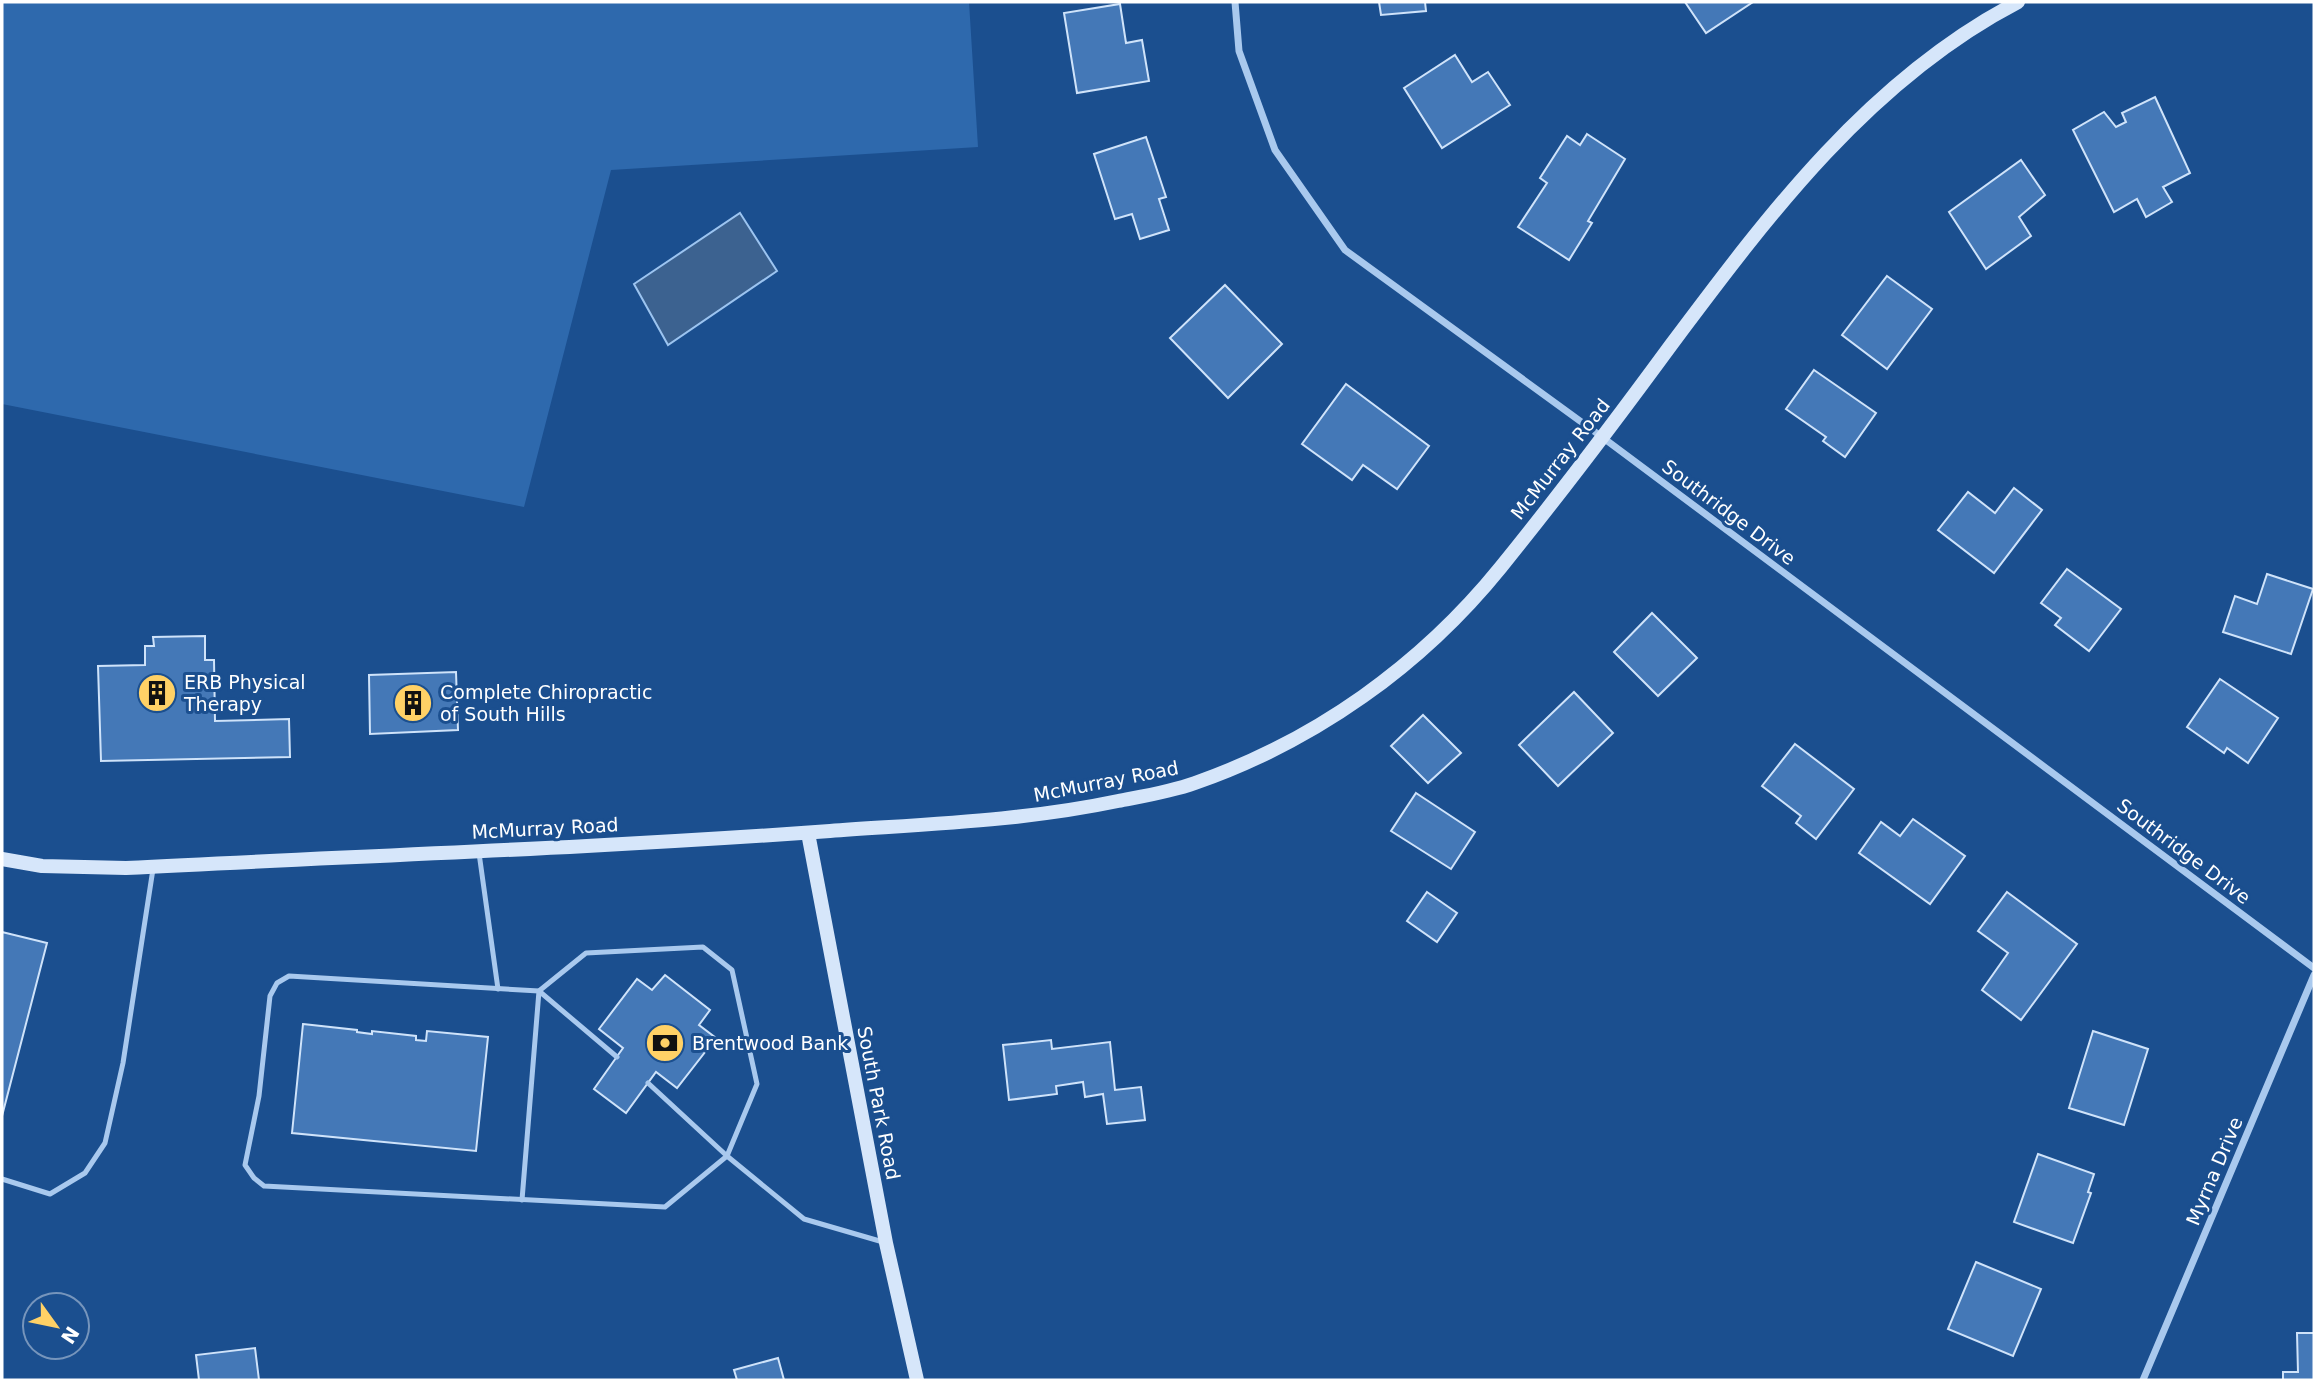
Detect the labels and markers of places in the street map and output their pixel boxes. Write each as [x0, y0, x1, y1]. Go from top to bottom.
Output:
place label: ERB Physical Therapy [183, 671, 306, 715]
building icon: ERB Physical Therapy [136, 672, 178, 714]
place label: Complete Chiropractic of South Hills [440, 681, 652, 725]
building icon: Complete Chiropractic of South Hills [392, 682, 434, 724]
bank icon: Brentwood Bank [644, 1022, 686, 1064]
place label: Brentwood Bank [692, 1032, 848, 1054]

